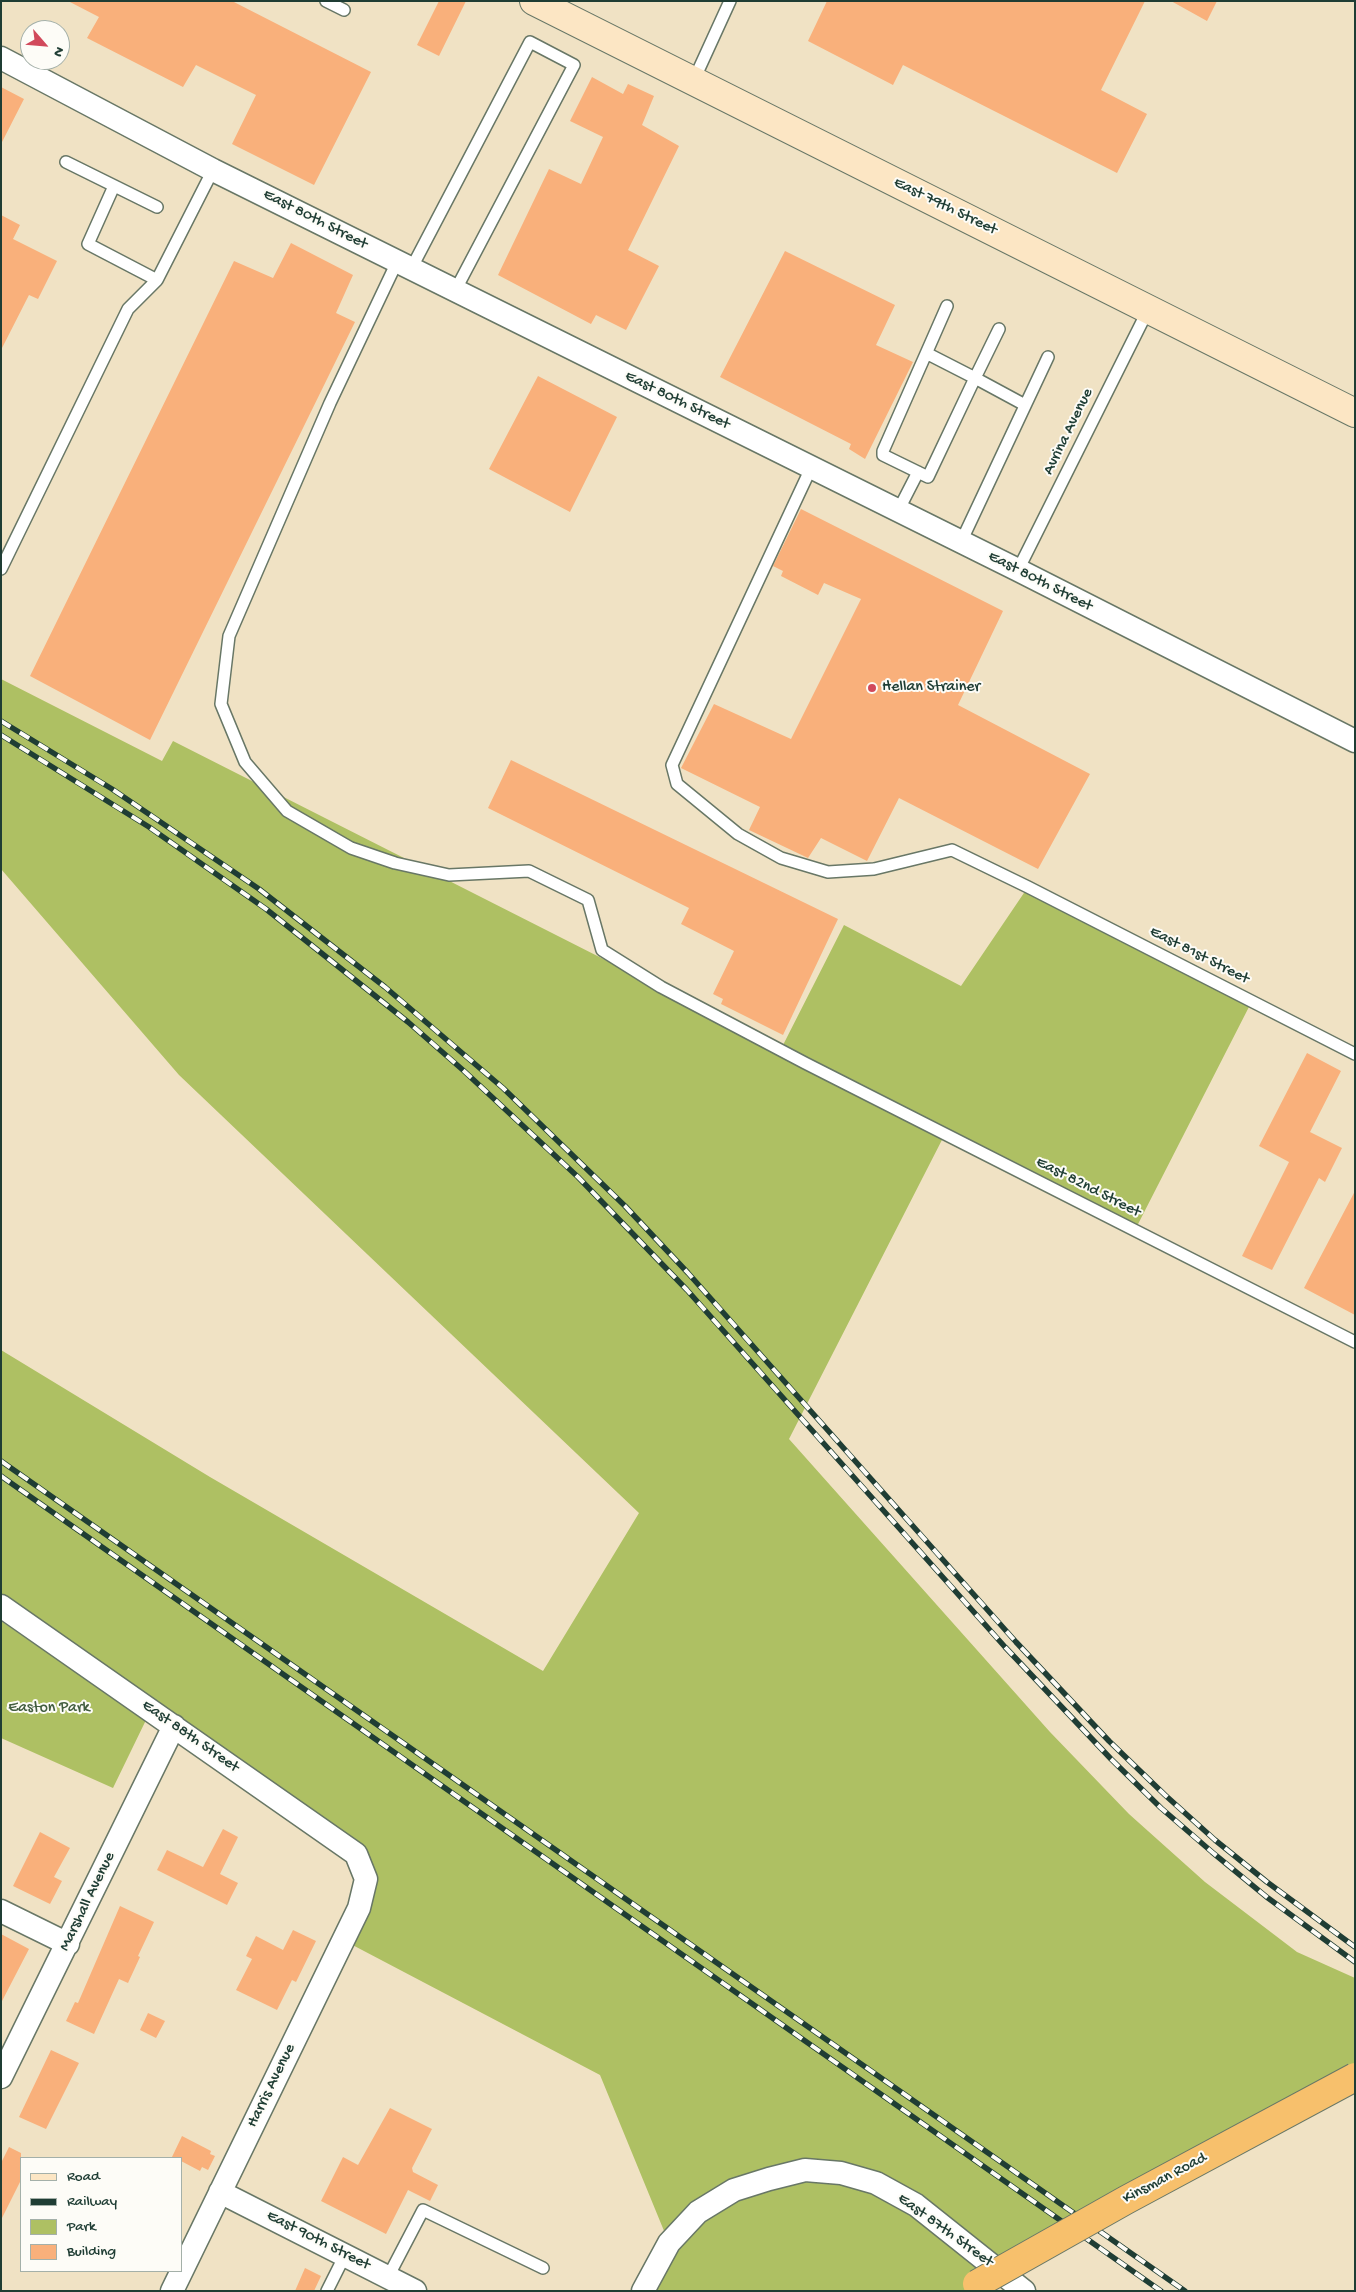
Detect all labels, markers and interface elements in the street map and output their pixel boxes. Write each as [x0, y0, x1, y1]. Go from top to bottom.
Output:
north arrow [20, 20, 70, 70]
text: N [48, 44, 68, 60]
street label: East 79th Street [890, 174, 1000, 240]
street label: East 80th Street [260, 185, 370, 255]
street label: East 80th Street [621, 367, 733, 435]
street label: Avrina Avenue [1040, 386, 1098, 478]
street label: East 80th Street [985, 547, 1095, 617]
place label: Hellan Strainer [882, 678, 980, 698]
marker: Hellan Strainer [866, 682, 878, 694]
street label: East 81st Street [1146, 923, 1252, 989]
street label: East 82nd Street [1032, 1153, 1144, 1223]
street label: East 88th Street [138, 1696, 242, 1778]
park label: Easton Park [8, 1699, 90, 1719]
street label: Marshall Avenue [56, 1849, 120, 1955]
street label: Harris Avenue [244, 2041, 300, 2131]
street label: Kinsman Road [1120, 2149, 1210, 2209]
legend [20, 2157, 182, 2272]
text: Road [67, 2168, 100, 2186]
street label: East 87th Street [893, 2190, 997, 2272]
text: Railway [67, 2193, 117, 2211]
street label: East 90th Street [263, 2207, 373, 2275]
text: Park [67, 2218, 96, 2236]
text: Building [67, 2243, 116, 2261]

